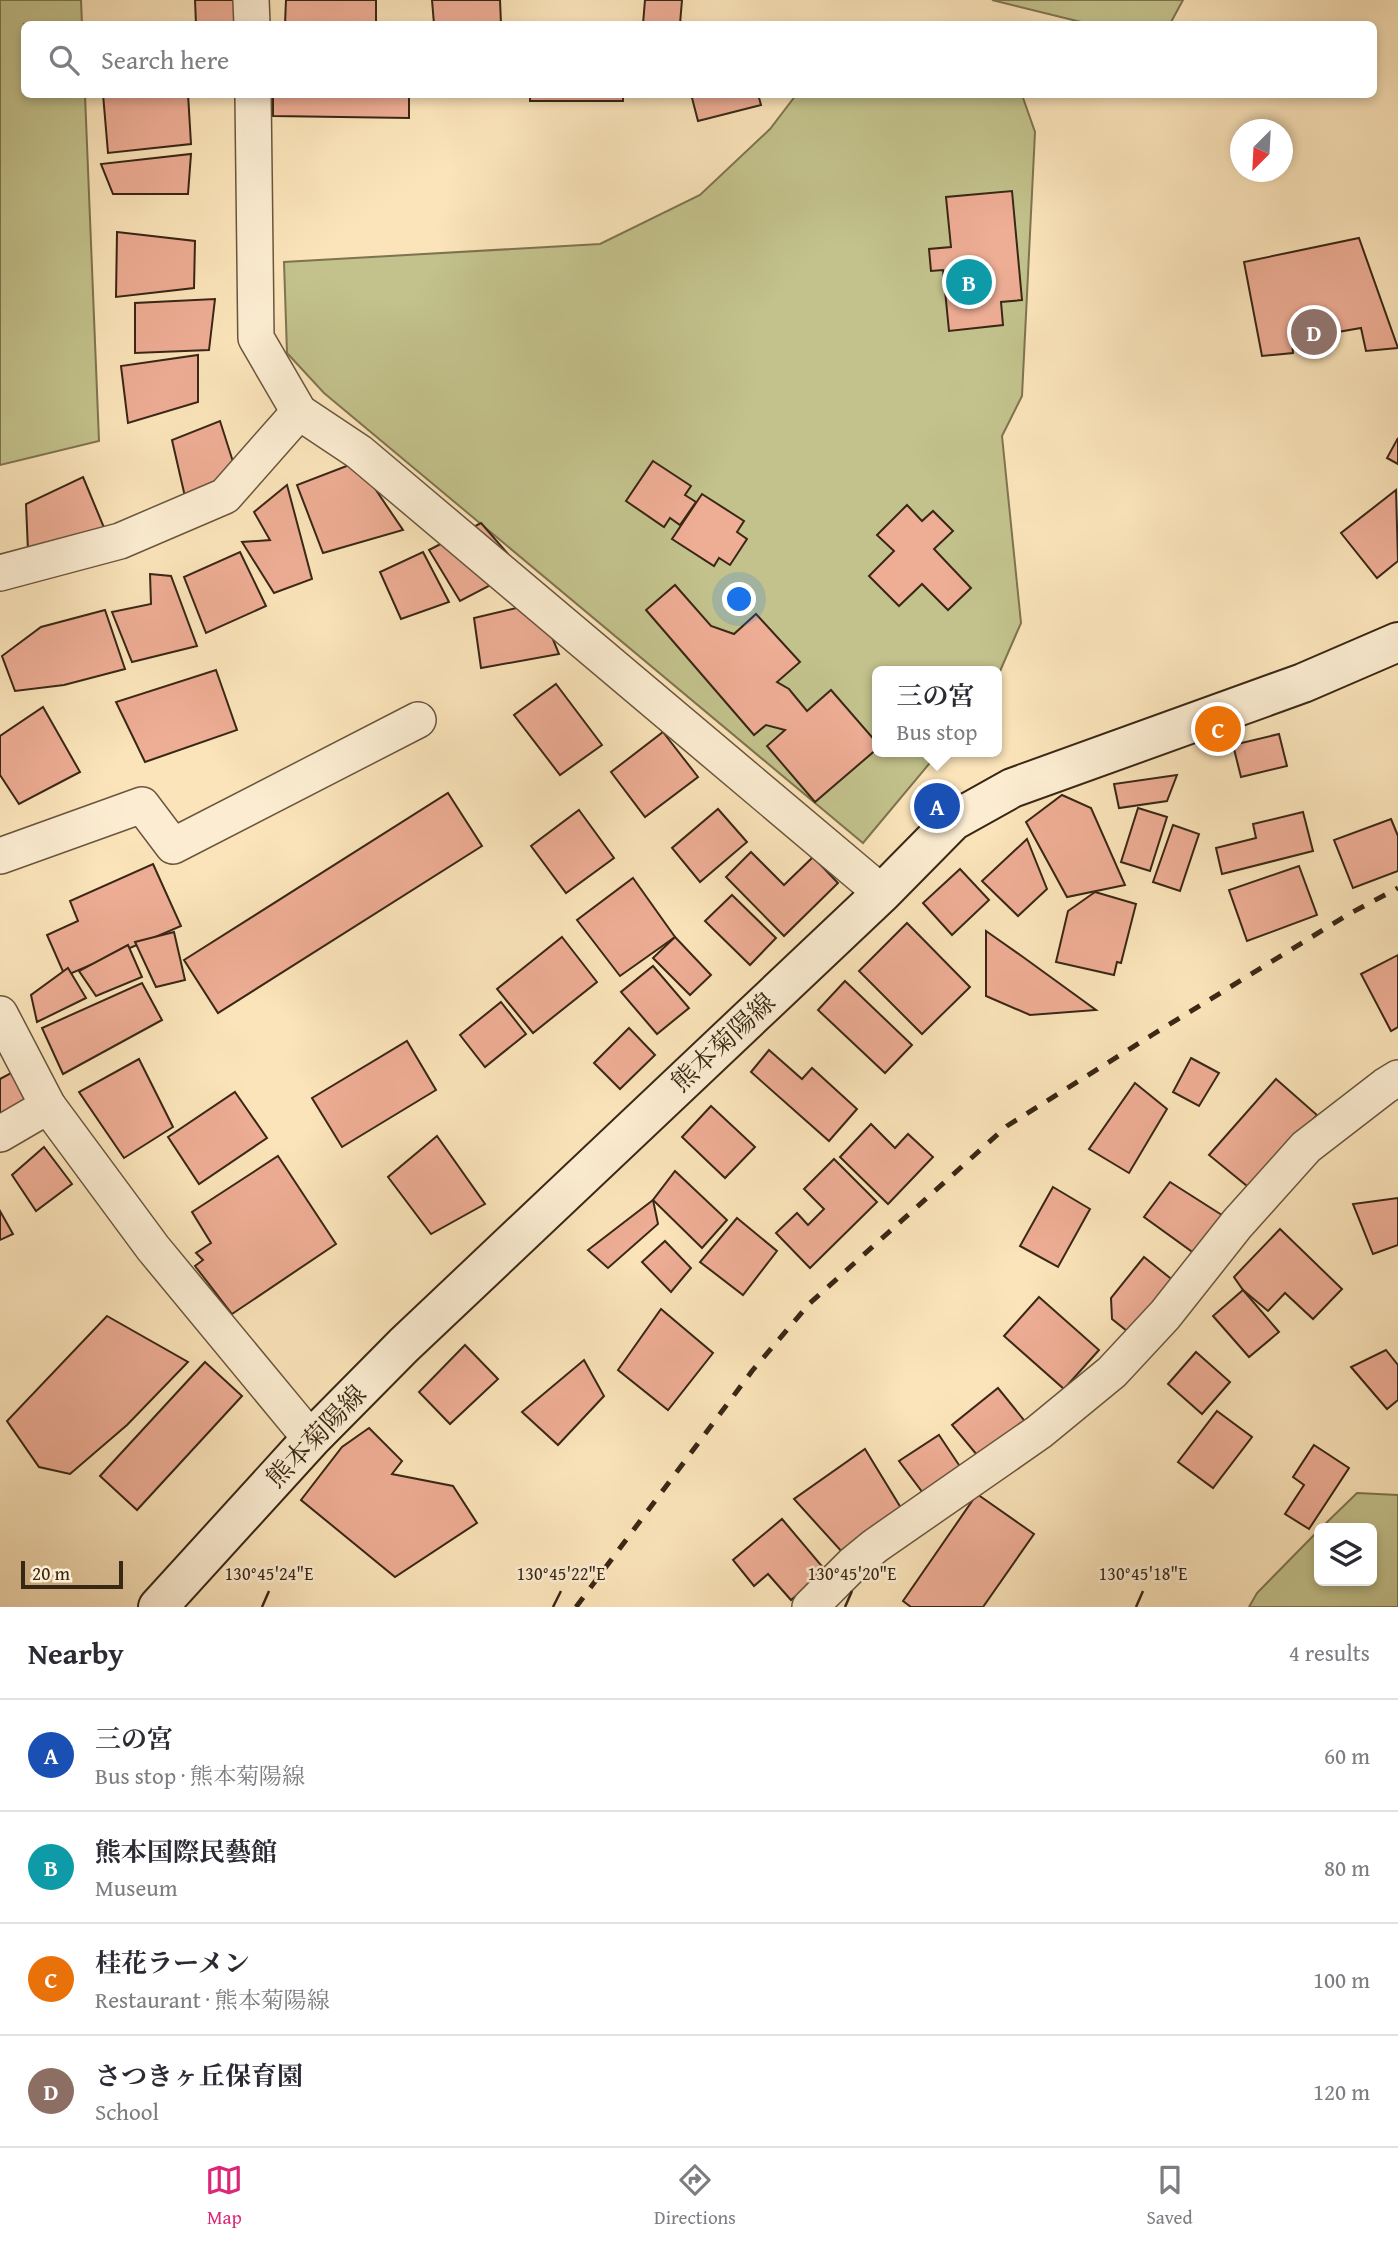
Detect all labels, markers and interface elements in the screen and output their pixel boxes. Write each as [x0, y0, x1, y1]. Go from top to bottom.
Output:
search box [21, 21, 1377, 98]
text: Search here [101, 40, 229, 79]
icon: search [45, 41, 83, 79]
north arrow [1230, 119, 1293, 182]
pin: B [946, 256, 992, 308]
pin: D [1291, 306, 1337, 358]
your location [722, 582, 756, 616]
popup [872, 666, 1002, 757]
text: 三の宮 [896, 676, 974, 715]
pin: C [1195, 703, 1241, 755]
text: Bus stop [896, 715, 978, 748]
pin: A [914, 780, 960, 832]
street label: 熊本菊陽線 [662, 983, 784, 1100]
street label: 熊本菊陽線 [256, 1375, 375, 1496]
map controls [1314, 1523, 1377, 1586]
button: layers [1314, 1523, 1377, 1586]
scale bar [21, 1558, 122, 1590]
text: 20 m [32, 1559, 70, 1587]
text: 130°45'24"E [225, 1560, 313, 1587]
text: 130°45'22"E [517, 1560, 605, 1587]
text: 130°45'20"E [808, 1560, 896, 1587]
text: 130°45'18"E [1099, 1560, 1187, 1587]
text: Nearby [28, 1631, 124, 1675]
text: 4 results [1289, 1636, 1370, 1669]
text: 三の宮 [95, 1719, 173, 1758]
text: A [44, 1739, 58, 1772]
text: 60 m [1324, 1739, 1370, 1772]
text: Bus stop · 熊本菊陽線 [95, 1759, 305, 1792]
text: 熊本国際民藝館 [95, 1832, 277, 1871]
text: B [44, 1851, 58, 1884]
text: 80 m [1324, 1851, 1370, 1884]
text: Museum [95, 1871, 177, 1904]
text: 桂花ラーメン [95, 1943, 250, 1982]
text: C [44, 1963, 58, 1996]
text: 100 m [1313, 1963, 1370, 1996]
text: Restaurant · 熊本菊陽線 [95, 1983, 330, 2016]
text: さつきヶ丘保育園 [95, 2056, 303, 2095]
text: D [44, 2075, 58, 2108]
text: 120 m [1313, 2075, 1370, 2108]
text: School [95, 2095, 159, 2128]
tab: Map [205, 2161, 243, 2231]
tab: Directions [654, 2161, 736, 2231]
tab: Saved [1147, 2161, 1193, 2231]

